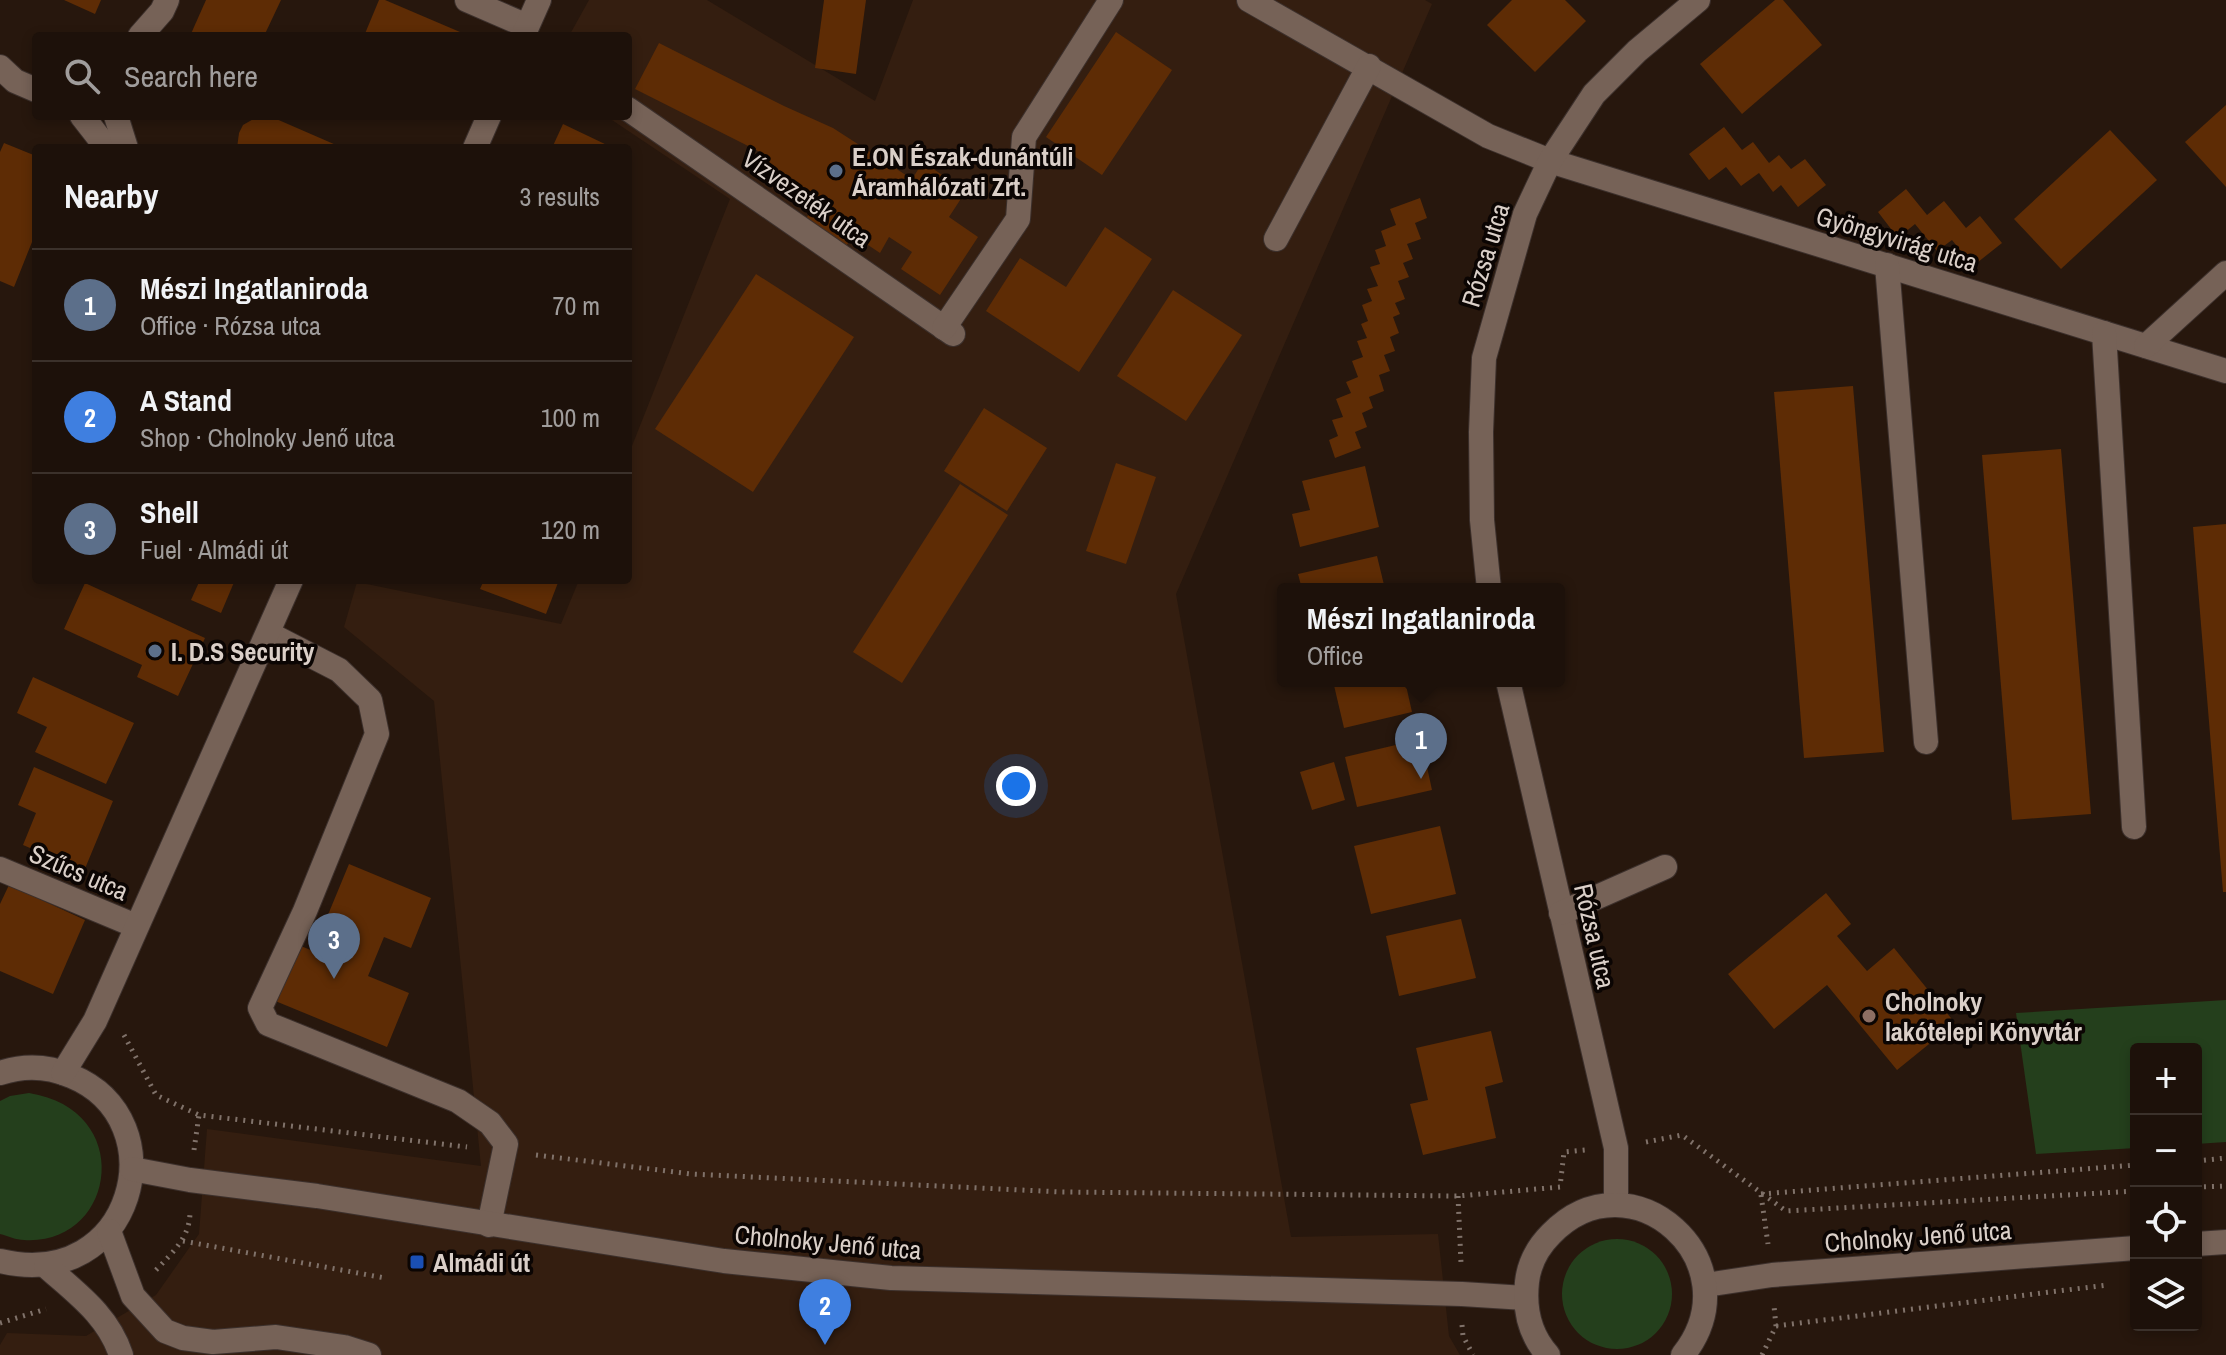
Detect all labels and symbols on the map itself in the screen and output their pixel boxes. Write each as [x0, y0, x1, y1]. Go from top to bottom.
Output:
place label: E.ON Észak-dunántúli Áramhálózati Zrt. [852, 139, 1074, 204]
street label: Vízvezeték utca [735, 141, 879, 255]
marker: E.ON Észak-dunántúli Áramhálózati Zrt. [827, 162, 845, 180]
street label: Gyöngyvirág utca [1812, 198, 1982, 280]
street label: Rózsa utca [1453, 199, 1517, 311]
place label: I. D.S Security [171, 634, 315, 669]
marker: I. D.S Security [146, 642, 164, 660]
pin: 1 [1395, 713, 1447, 779]
your location [996, 766, 1036, 806]
street label: Szűcs utca [24, 836, 134, 909]
street label: Rózsa utca [1566, 880, 1624, 992]
pin: 3 [308, 913, 360, 979]
place label: Cholnoky lakótelepi Könyvtár [1885, 984, 2082, 1049]
marker: Cholnoky lakótelepi Könyvtár [1860, 1007, 1878, 1025]
street label: Cholnoky Jenő utca [1823, 1212, 2013, 1260]
street label: Cholnoky Jenő utca [733, 1216, 923, 1268]
place label: Almádi út [433, 1245, 530, 1280]
marker: Almádi út [408, 1253, 426, 1271]
pin: 2 [799, 1279, 851, 1345]

